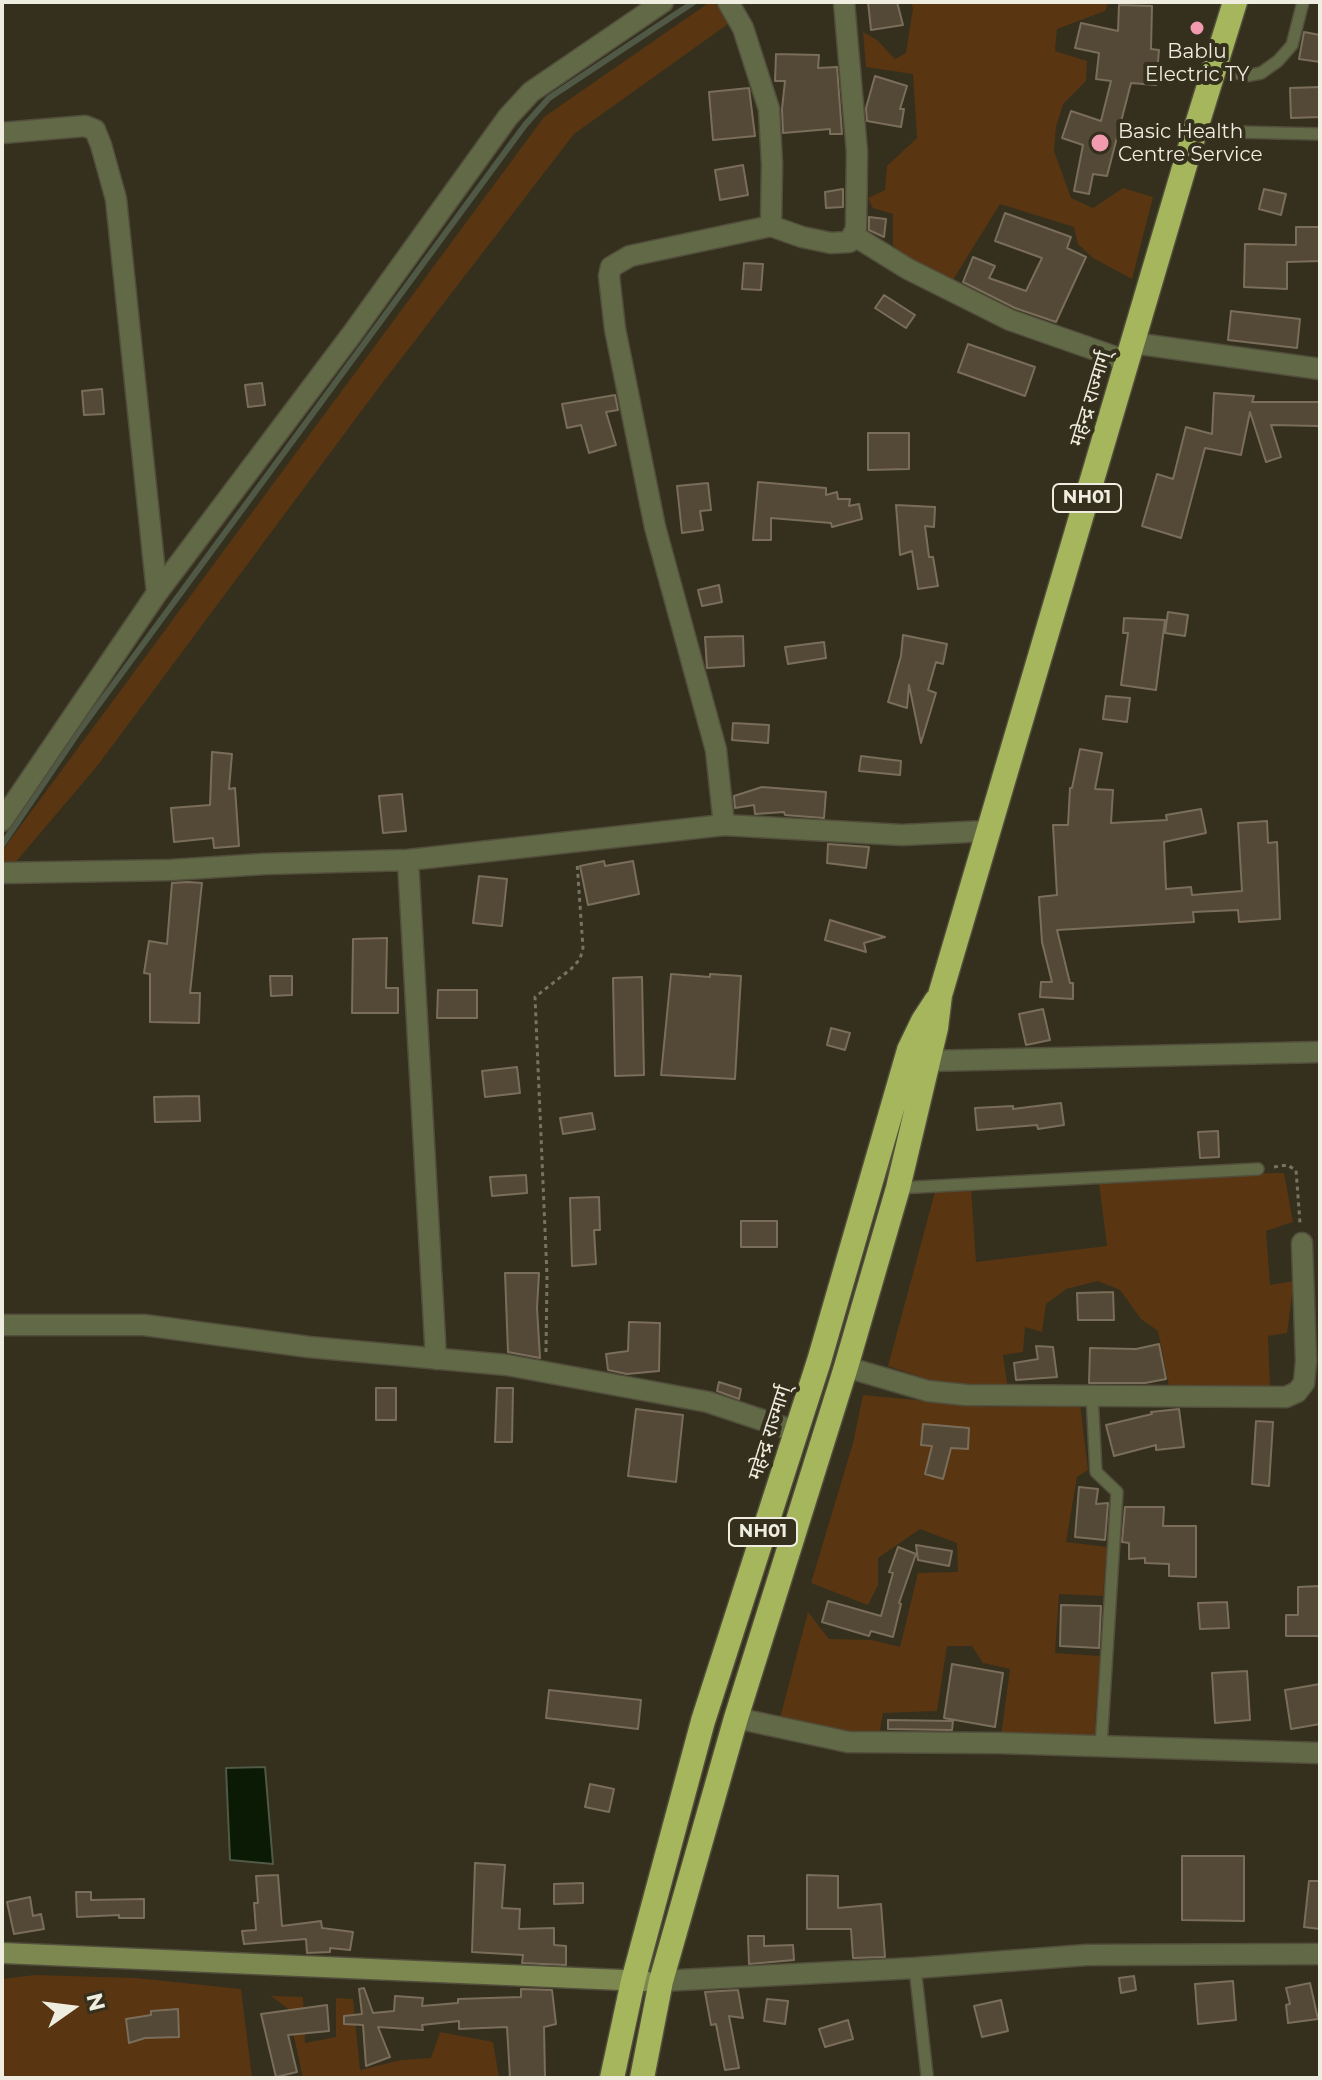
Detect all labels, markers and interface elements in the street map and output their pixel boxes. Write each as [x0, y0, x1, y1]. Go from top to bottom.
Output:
marker: Bablu Electric TY [1188, 19, 1206, 37]
place label: Bablu Electric TY [1145, 40, 1249, 87]
place label: Basic Health Centre Service [1118, 120, 1263, 167]
marker: Basic Health Centre Service [1089, 132, 1111, 154]
street label: महेन्द्र राज्मार्ग् [1065, 349, 1117, 449]
road number: NH01 [1053, 484, 1121, 512]
street label: महेन्द्र राज्मार्ग् [743, 1383, 797, 1483]
road number: NH01 [729, 1518, 797, 1546]
north arrow [32, 1968, 112, 2048]
text: N [81, 1990, 111, 2014]

